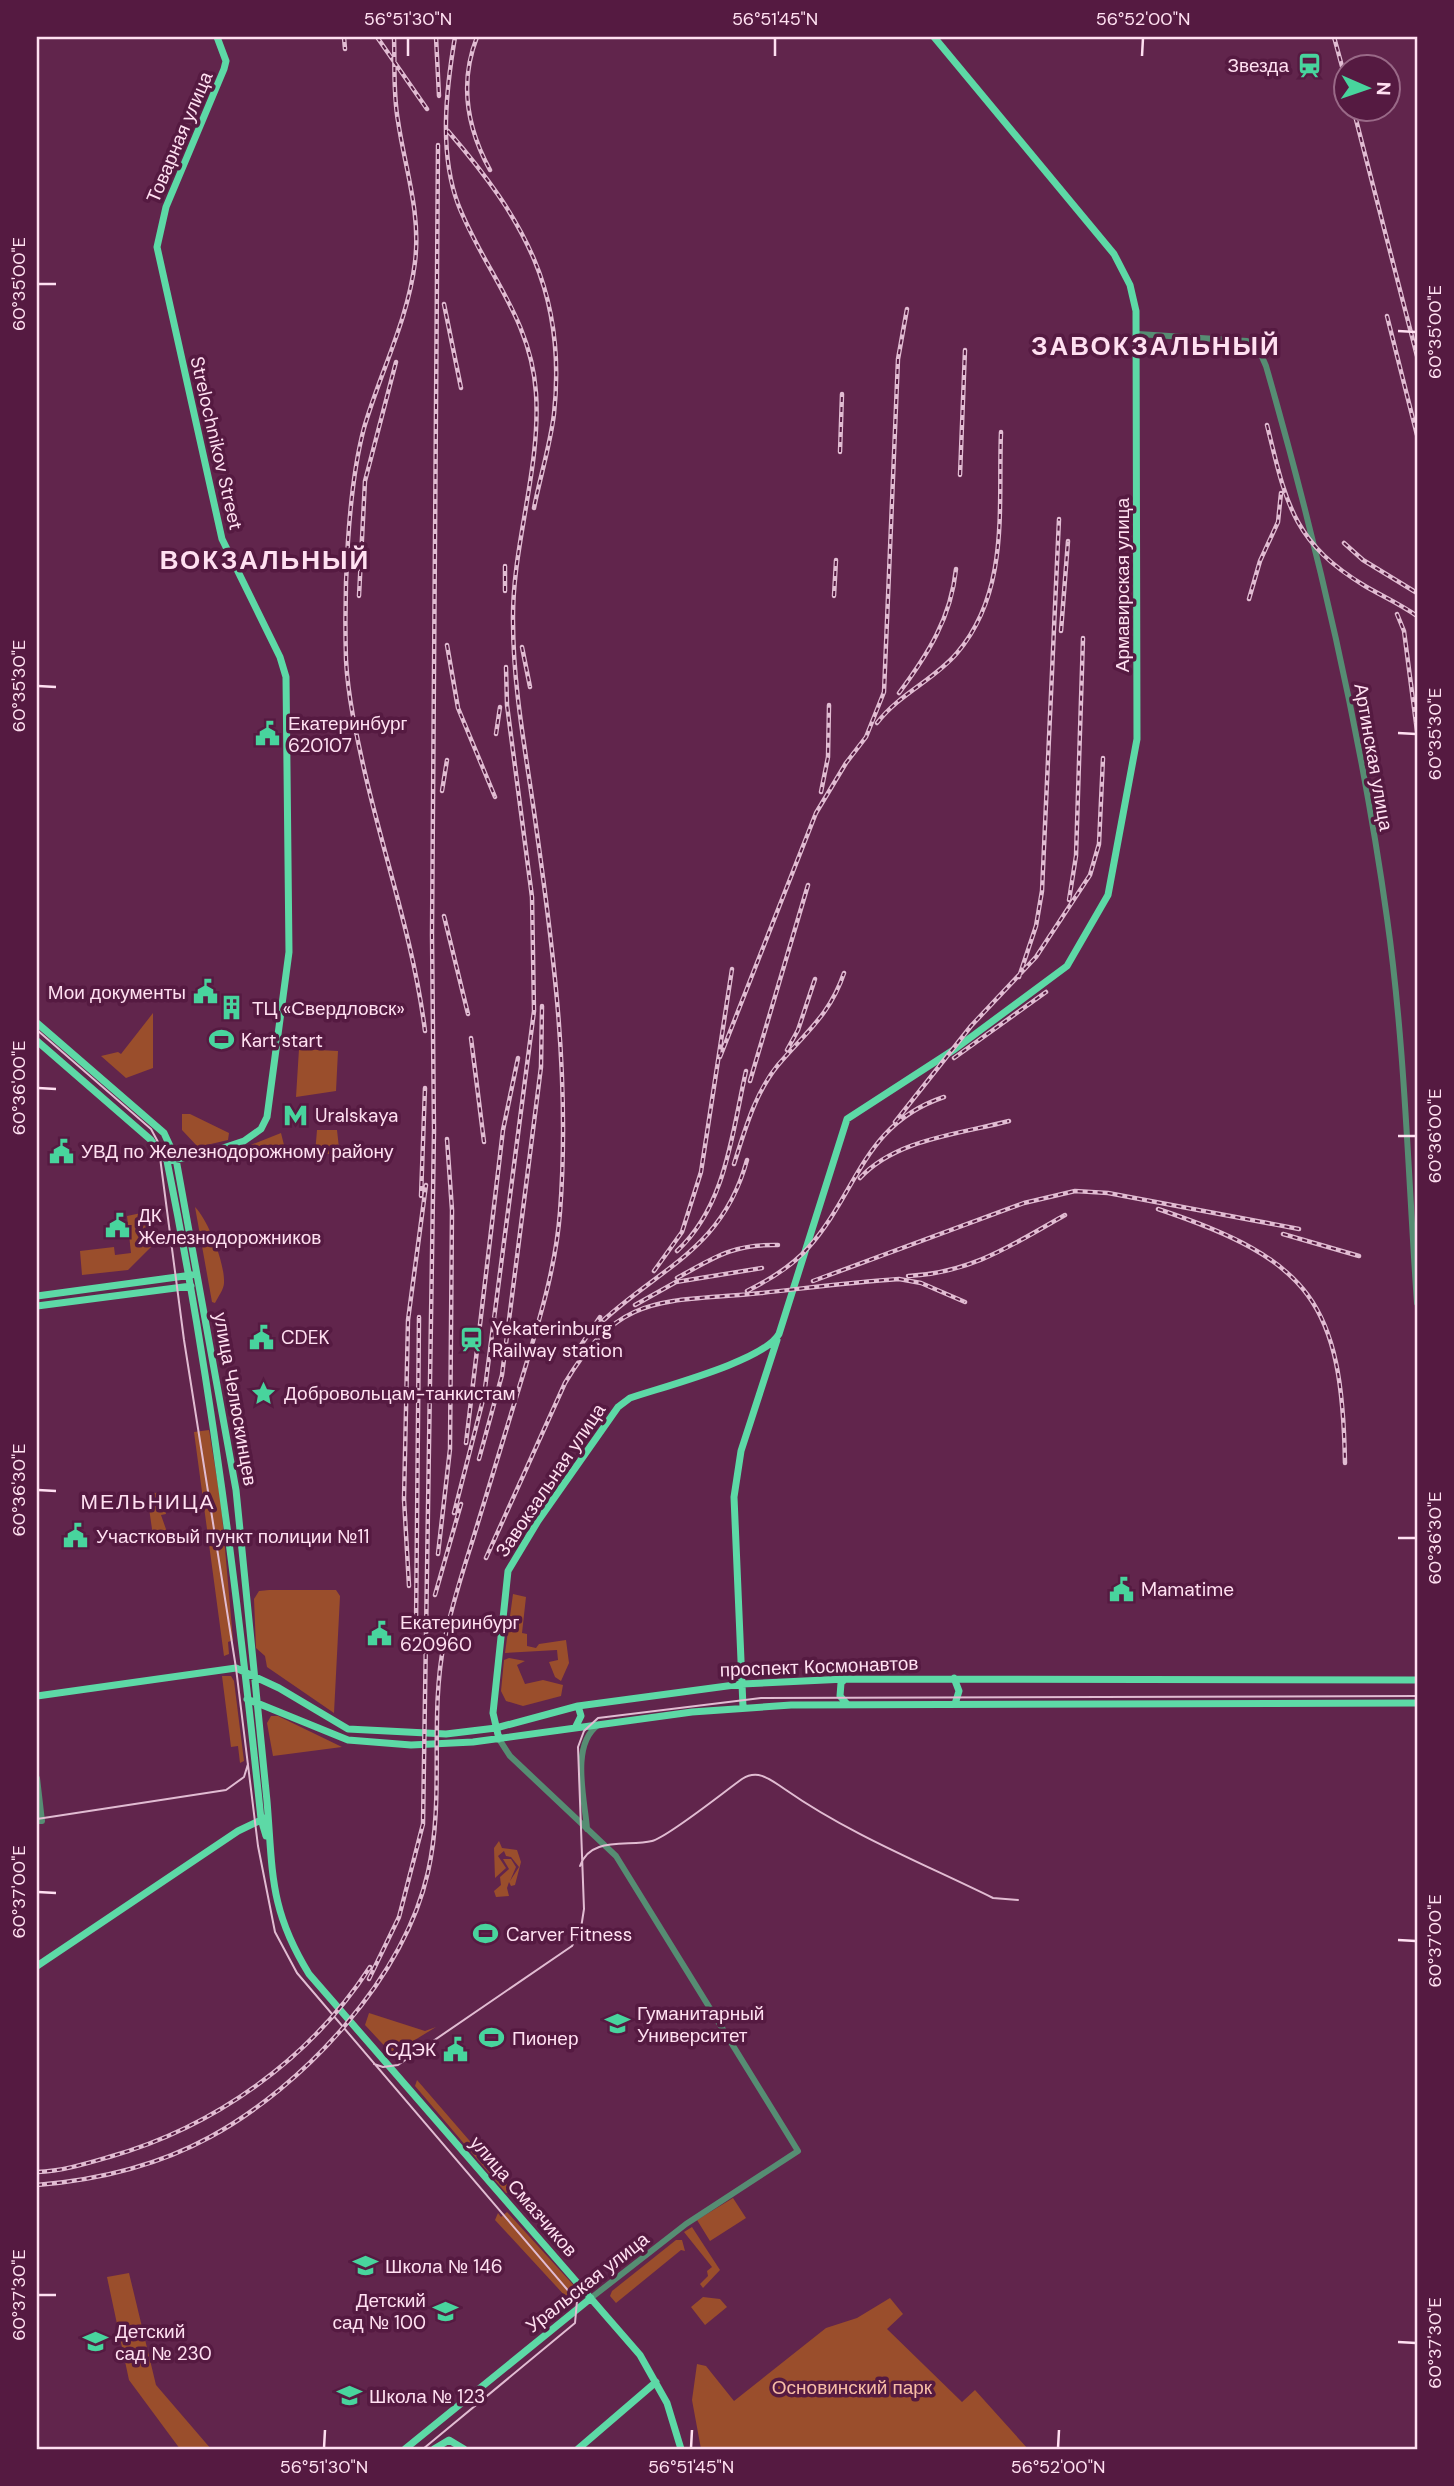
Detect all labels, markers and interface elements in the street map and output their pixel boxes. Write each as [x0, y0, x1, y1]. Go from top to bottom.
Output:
text: 56°51'30"N [364, 7, 452, 31]
text: 56°51'45"N [732, 7, 818, 31]
text: 56°52'00"N [1096, 7, 1190, 31]
station icon: Звезда [1295, 51, 1323, 79]
north arrow [1332, 52, 1402, 122]
place label: Звезда [1228, 53, 1289, 78]
street label: Товарная улица [141, 67, 219, 207]
text: N [1371, 81, 1396, 96]
text: 60°35'00"E [7, 237, 31, 331]
text: 60°35'00"E [1423, 285, 1447, 379]
district label: ЗАВОКЗАЛЬНЫЙ [1031, 329, 1281, 363]
street label: Strelochnikov Street [184, 354, 249, 532]
street label: Армавирская улица [1110, 497, 1135, 672]
district label: ВОКЗАЛЬНЫЙ [160, 543, 370, 577]
text: 60°35'30"E [7, 640, 31, 732]
street label: Артинская улица [1348, 682, 1399, 833]
text: 60°35'30"E [1423, 688, 1447, 780]
place label: Екатеринбург 620107 [288, 711, 408, 758]
public building icon: Екатеринбург 620107 [254, 720, 282, 748]
public building icon: Мои документы [192, 978, 220, 1006]
place label: Мои документы [48, 980, 186, 1005]
building icon: ТЦ «Свердловск» [218, 994, 246, 1022]
place label: ТЦ «Свердловск» [252, 996, 405, 1021]
sports icon: Kart start [207, 1026, 235, 1054]
place label: Kart start [241, 1028, 323, 1053]
text: 60°36'00"E [7, 1041, 31, 1135]
text: 60°36'00"E [1423, 1089, 1447, 1183]
metro station icon: Uralskaya [281, 1101, 309, 1129]
place label: Uralskaya [315, 1103, 398, 1128]
public building icon: УВД по Железнодорожному району [47, 1137, 75, 1165]
place label: УВД по Железнодорожному району [81, 1139, 394, 1164]
place label: ДК Железнодорожников [138, 1203, 321, 1250]
public building icon: ДК Железнодорожников [104, 1212, 132, 1240]
street label: улица Челюскинцев [208, 1311, 263, 1488]
place label: Yekaterinburg Railway station [492, 1316, 623, 1363]
public building icon: CDEK [247, 1323, 275, 1351]
place label: CDEK [281, 1325, 330, 1350]
station icon: Yekaterinburg Railway station [458, 1325, 486, 1353]
place icon: Добровольцам-танкистам [250, 1379, 278, 1407]
place label: Добровольцам-танкистам [284, 1381, 516, 1406]
street label: Завокзальная улица [490, 1398, 611, 1562]
text: 60°36'30"E [7, 1444, 31, 1536]
district label: МЕЛЬНИЦА [81, 1488, 215, 1516]
text: 60°36'30"E [1423, 1492, 1447, 1584]
public building icon: Участковый пункт полиции №11 [62, 1522, 90, 1550]
place label: Участковый пункт полиции №11 [96, 1524, 369, 1549]
public building icon: Mamatime [1107, 1575, 1135, 1603]
place label: Mamatime [1141, 1577, 1234, 1602]
place label: Екатеринбург 620960 [400, 1610, 520, 1657]
public building icon: Екатеринбург 620960 [366, 1619, 394, 1647]
street label: проспект Космонавтов [719, 1651, 919, 1682]
text: 60°37'00"E [7, 1845, 31, 1939]
text: 60°37'00"E [1423, 1894, 1447, 1988]
sports icon: Carver Fitness [472, 1920, 500, 1948]
place label: Carver Fitness [506, 1922, 632, 1947]
place label: Гуманитарный Университет [637, 2001, 764, 2048]
school or university icon: Гуманитарный Университет [603, 2010, 631, 2038]
sports icon: Пионер [478, 2024, 506, 2052]
place label: Пионер [512, 2026, 578, 2051]
public building icon: СДЭК [442, 2035, 470, 2063]
place label: СДЭК [385, 2037, 436, 2062]
street label: улица Смазчиков [464, 2131, 583, 2262]
street label: Уральская улица [521, 2226, 654, 2338]
text: 60°37'30"E [7, 2249, 31, 2341]
school or university icon: Школа № 146 [351, 2252, 379, 2280]
place label: Школа № 146 [385, 2254, 503, 2279]
place label: Детский сад № 100 [332, 2288, 426, 2335]
school or university icon: Детский сад № 100 [432, 2297, 460, 2325]
text: 60°37'30"E [1423, 2297, 1447, 2389]
place label: Детский сад № 230 [115, 2319, 212, 2366]
school or university icon: Детский сад № 230 [81, 2328, 109, 2356]
park label: Основинский парк [772, 2375, 933, 2400]
school or university icon: Школа № 123 [335, 2382, 363, 2410]
place label: Школа № 123 [369, 2384, 485, 2409]
text: 56°51'30"N [280, 2455, 368, 2479]
text: 56°51'45"N [648, 2455, 734, 2479]
text: 56°52'00"N [1011, 2455, 1105, 2479]

